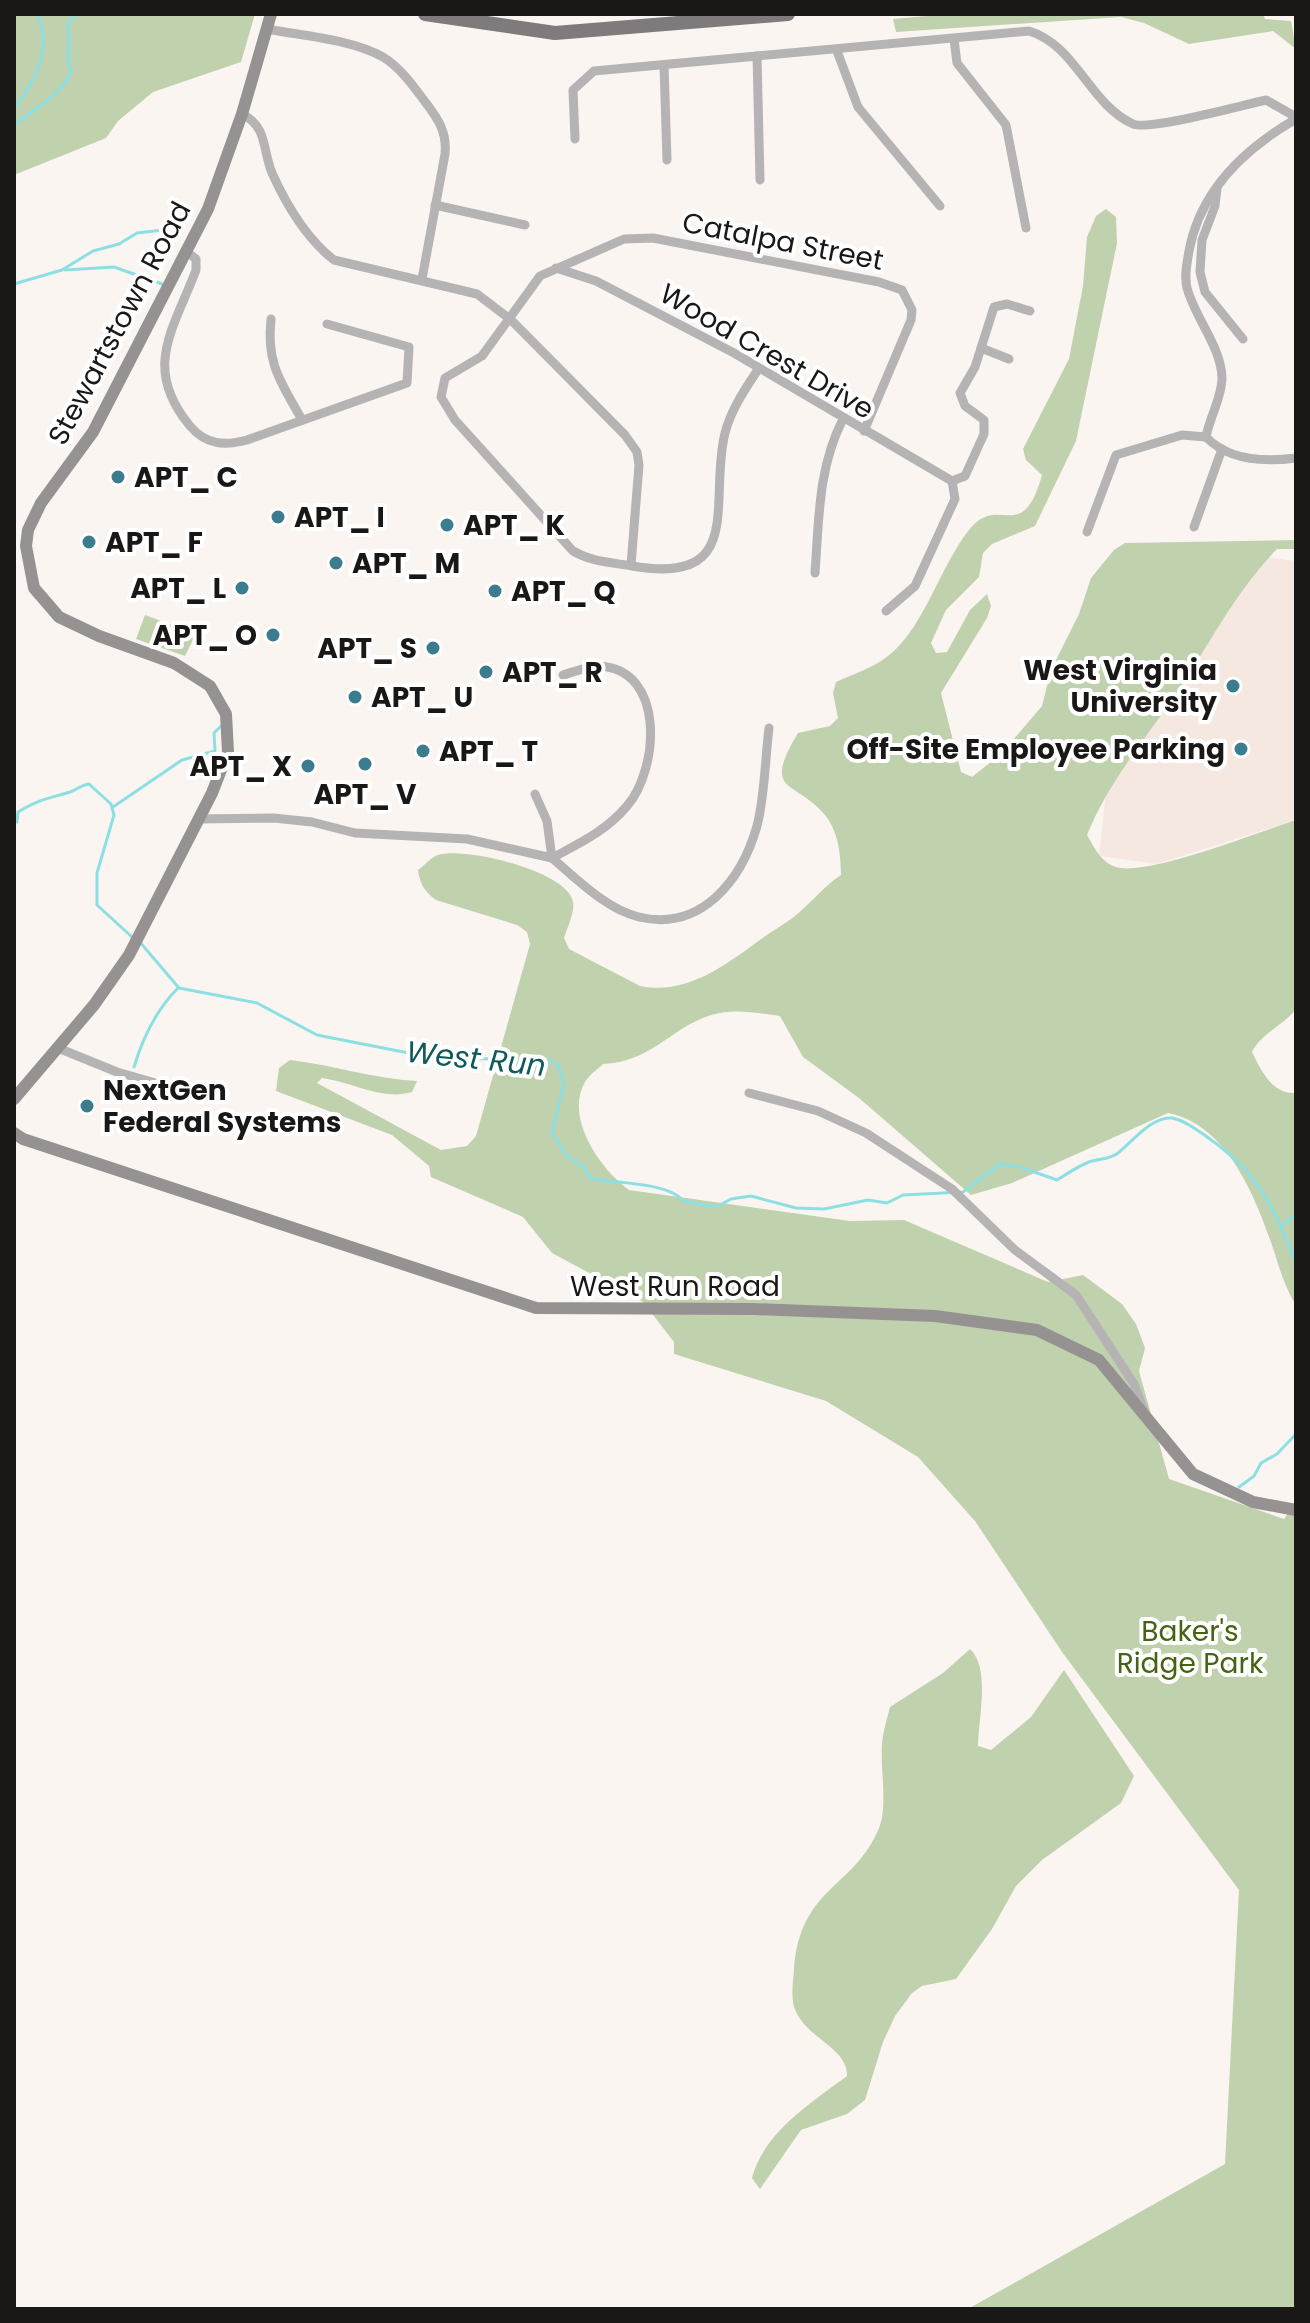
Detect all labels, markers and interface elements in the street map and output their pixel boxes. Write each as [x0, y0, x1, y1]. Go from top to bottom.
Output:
street label: Stewartstown Road [39, 195, 200, 452]
street label: Catalpa Street [679, 203, 887, 280]
street label: Wood Crest Drive [652, 274, 881, 429]
place label: APT_ C [134, 458, 238, 497]
marker: APT_ C [109, 468, 127, 486]
place label: APT_ I [294, 498, 385, 537]
place label: APT_ K [463, 506, 565, 545]
marker: APT_ I [269, 508, 287, 526]
marker: APT_ K [438, 516, 456, 534]
place label: APT_ F [105, 523, 203, 562]
marker: APT_ F [80, 533, 98, 551]
place label: APT_ M [352, 544, 460, 583]
marker: APT_ M [327, 554, 345, 572]
place label: APT_ L [130, 569, 226, 608]
place label: APT_ Q [511, 572, 616, 611]
marker: APT_ L [233, 579, 251, 597]
marker: APT_ Q [486, 582, 504, 600]
place label: APT_ O [153, 616, 257, 655]
marker: APT_ O [264, 626, 282, 644]
place label: APT_ S [317, 629, 417, 668]
marker: APT_ S [424, 639, 442, 657]
place label: West Virginia University [1023, 651, 1217, 722]
place label: APT_ R [502, 653, 603, 692]
marker: APT_ R [477, 663, 495, 681]
marker: West Virginia University [1224, 677, 1242, 695]
place label: APT_ U [371, 678, 473, 717]
marker: APT_ U [346, 688, 364, 706]
place label: Off-Site Employee Parking [847, 730, 1225, 769]
place label: APT_ T [439, 732, 538, 771]
marker: Off-Site Employee Parking [1232, 740, 1250, 758]
marker: APT_ T [414, 742, 432, 760]
place label: APT_ X [190, 747, 292, 786]
marker: APT_ V [356, 755, 374, 773]
marker: APT_ X [299, 757, 317, 775]
place label: APT_ V [314, 775, 417, 814]
water label: West Run [404, 1030, 548, 1087]
place label: NextGen Federal Systems [103, 1071, 341, 1142]
marker: NextGen Federal Systems [78, 1097, 96, 1115]
street label: West Run Road [570, 1267, 780, 1306]
park label: Baker's Ridge Park [1117, 1612, 1264, 1683]

